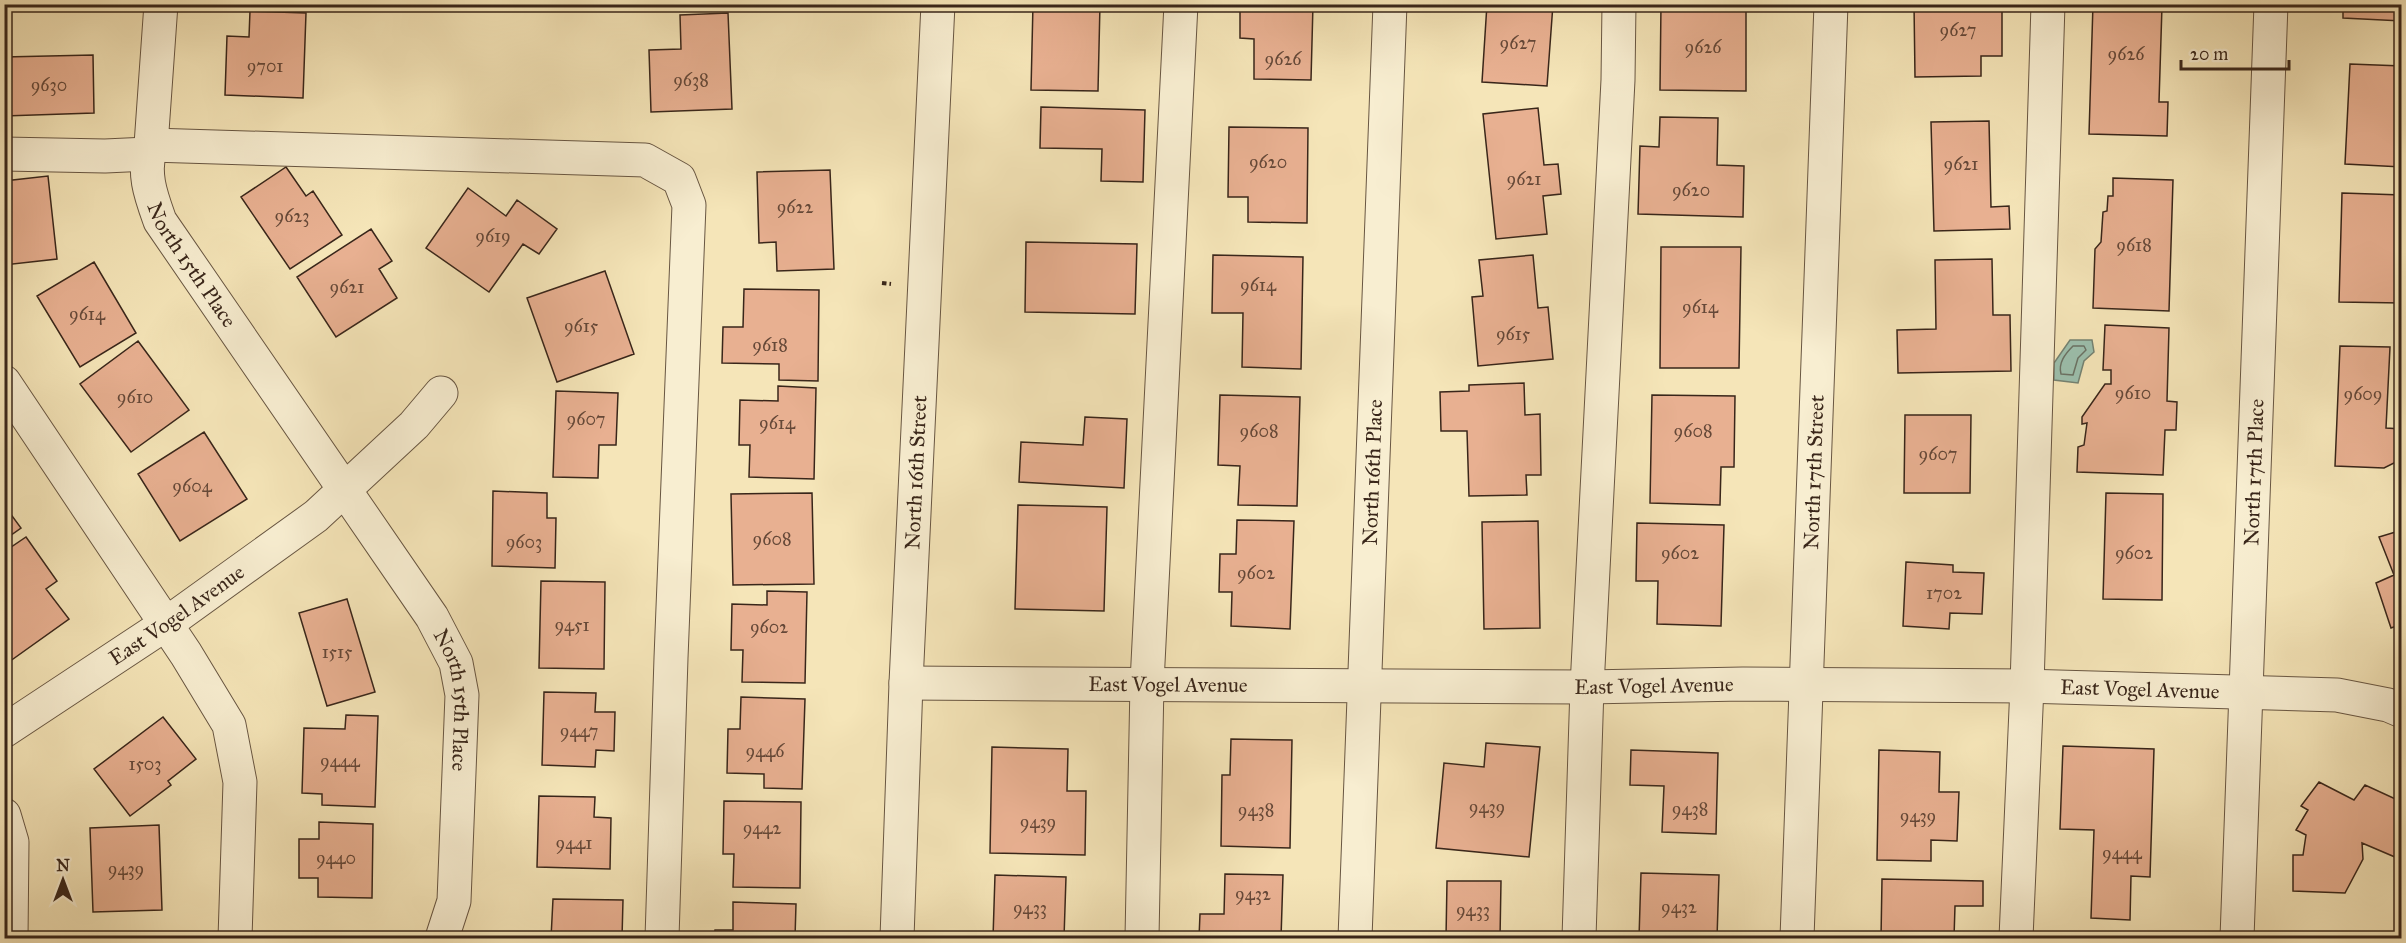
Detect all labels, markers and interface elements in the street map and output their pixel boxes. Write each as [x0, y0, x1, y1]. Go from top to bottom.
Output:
house number: 9627 [1940, 19, 1976, 41]
house number: 9627 [1500, 32, 1536, 54]
scale bar [2181, 33, 2289, 71]
house number: 9626 [1684, 36, 1722, 58]
house number: 9626 [2107, 43, 2145, 65]
text: 20 m [2190, 43, 2228, 65]
house number: 9626 [1264, 48, 1302, 70]
house number: 9701 [247, 55, 283, 77]
house number: 9638 [673, 69, 709, 91]
house number: 9630 [31, 74, 67, 96]
house number: 9620 [1249, 151, 1287, 173]
house number: 9621 [1944, 153, 1978, 175]
house number: 9621 [1507, 168, 1541, 190]
house number: 9620 [1672, 179, 1710, 201]
house number: 9622 [777, 196, 813, 218]
street label: North 15th Place [141, 198, 242, 333]
house number: 9623 [275, 205, 309, 227]
house number: 9619 [475, 225, 511, 247]
house number: 9618 [2116, 234, 2152, 256]
house number: 9614 [1240, 274, 1277, 296]
house number: 9621 [330, 276, 364, 298]
house number: 9614 [1682, 296, 1719, 318]
house number: 9614 [69, 303, 106, 325]
house number: 9615 [564, 315, 599, 337]
house number: 9615 [1496, 323, 1531, 345]
house number: 9618 [752, 334, 788, 356]
house number: 9610 [2115, 382, 2151, 404]
house number: 9609 [2343, 383, 2383, 405]
house number: 9610 [117, 386, 153, 408]
street label: North 16th Street [899, 394, 933, 550]
street label: North 17th Street [1798, 394, 1830, 550]
street label: North 16th Place [1357, 398, 1388, 546]
street label: North 17th Place [2238, 398, 2270, 546]
house number: 9607 [567, 408, 605, 430]
house number: 9614 [759, 412, 796, 434]
house number: 9608 [1240, 420, 1278, 442]
house number: 9608 [1674, 420, 1712, 442]
house number: 9607 [1919, 443, 1957, 465]
house number: 9604 [172, 475, 213, 497]
house number: 9608 [753, 528, 791, 550]
house number: 9603 [506, 531, 542, 553]
house number: 9602 [1661, 542, 1699, 564]
house number: 9602 [2115, 542, 2153, 564]
street label: East Vogel Avenue [104, 559, 250, 671]
house number: 9602 [1237, 562, 1275, 584]
house number: 1702 [1926, 582, 1962, 604]
house number: 9451 [554, 614, 590, 636]
house number: 9602 [750, 616, 788, 638]
street label: North 15th Place [428, 625, 475, 772]
house number: 1515 [322, 641, 353, 663]
street label: East Vogel Avenue [1088, 671, 1248, 698]
street label: East Vogel Avenue [1574, 671, 1734, 700]
street label: East Vogel Avenue [2060, 674, 2220, 705]
house number: 9447 [560, 720, 598, 742]
house number: 9446 [746, 740, 785, 762]
house number: 9444 [320, 750, 361, 772]
house number: 1503 [128, 753, 162, 775]
house number: 9439 [1469, 796, 1505, 818]
house number: 9438 [1672, 798, 1708, 820]
house number: 9438 [1238, 799, 1274, 821]
house number: 9439 [1900, 805, 1936, 827]
house number: 9439 [1020, 811, 1056, 833]
house number: 9442 [743, 817, 781, 839]
house number: 9441 [556, 832, 592, 854]
house number: 9444 [2102, 842, 2143, 864]
house number: 9440 [316, 847, 356, 869]
north arrow [33, 850, 93, 910]
text: N [56, 856, 70, 875]
house number: 9439 [108, 858, 144, 880]
house number: 9432 [1235, 883, 1271, 905]
house number: 9432 [1661, 896, 1697, 918]
house number: 9433 [1013, 897, 1047, 919]
house number: 9433 [1456, 899, 1490, 921]

